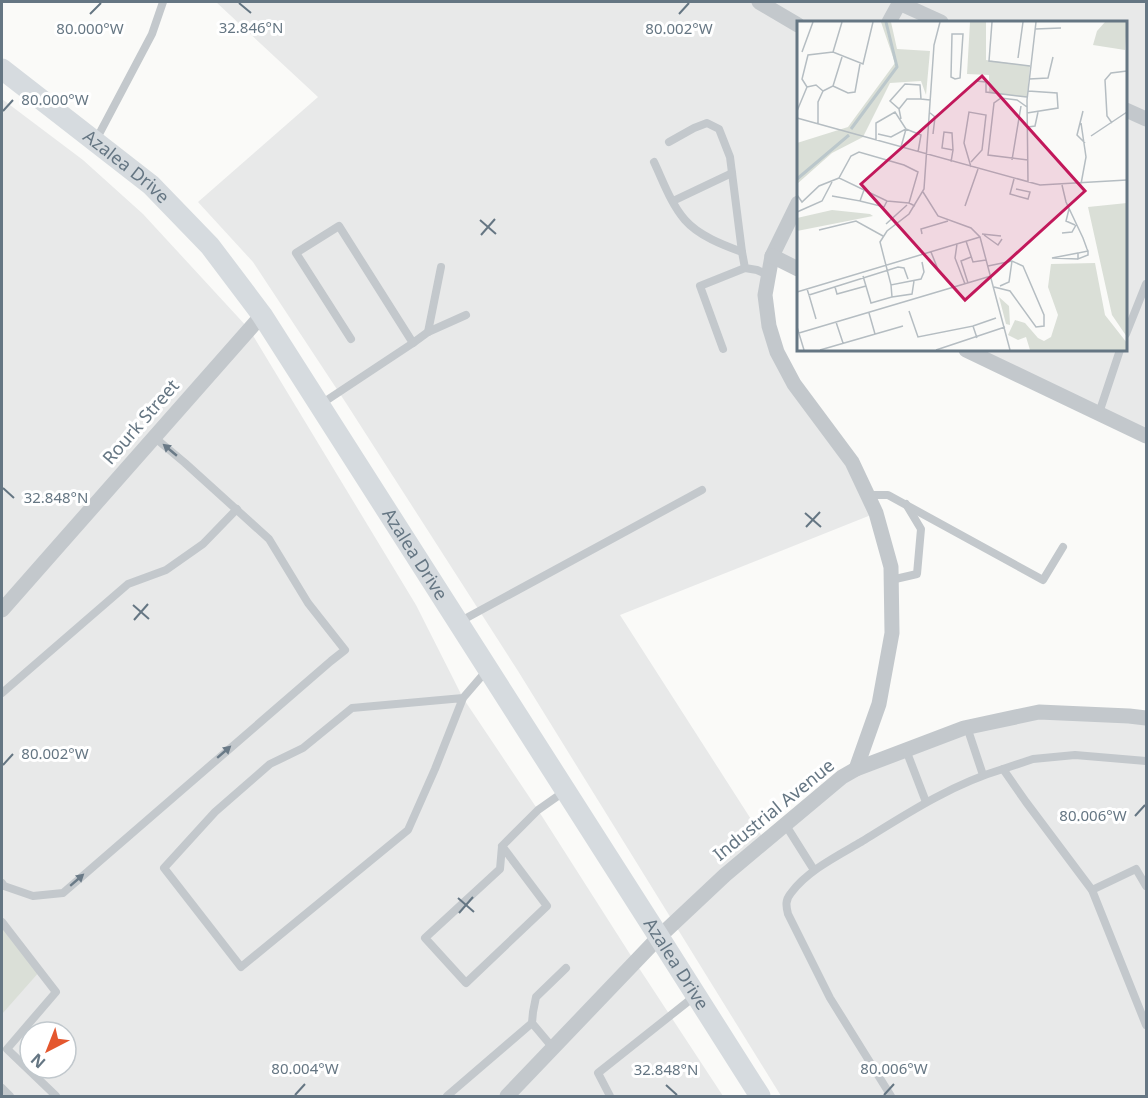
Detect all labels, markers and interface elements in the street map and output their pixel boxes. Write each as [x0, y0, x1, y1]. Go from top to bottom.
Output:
text: 32.846°N [219, 17, 283, 37]
text: 80.000°W [56, 18, 124, 38]
text: 80.002°W [645, 18, 713, 38]
inset map [797, 21, 1127, 351]
text: 80.000°W [21, 89, 89, 109]
street label: Azalea Drive [79, 124, 175, 208]
street label: Rourk Street [97, 373, 184, 469]
one-way arrow [162, 444, 177, 456]
text: 32.848°N [24, 487, 88, 507]
street label: Azalea Drive [377, 503, 454, 604]
text: 80.002°W [21, 743, 89, 763]
one-way arrow [217, 745, 232, 759]
street label: Industrial Avenue [708, 753, 839, 866]
text: 80.006°W [1059, 805, 1127, 825]
one-way arrow [69, 874, 84, 887]
street label: Azalea Drive [639, 913, 715, 1014]
north arrow [18, 1020, 78, 1080]
text: N [26, 1049, 50, 1074]
text: 80.004°W [271, 1058, 339, 1078]
text: 80.006°W [860, 1058, 928, 1078]
text: 32.848°N [634, 1059, 698, 1079]

